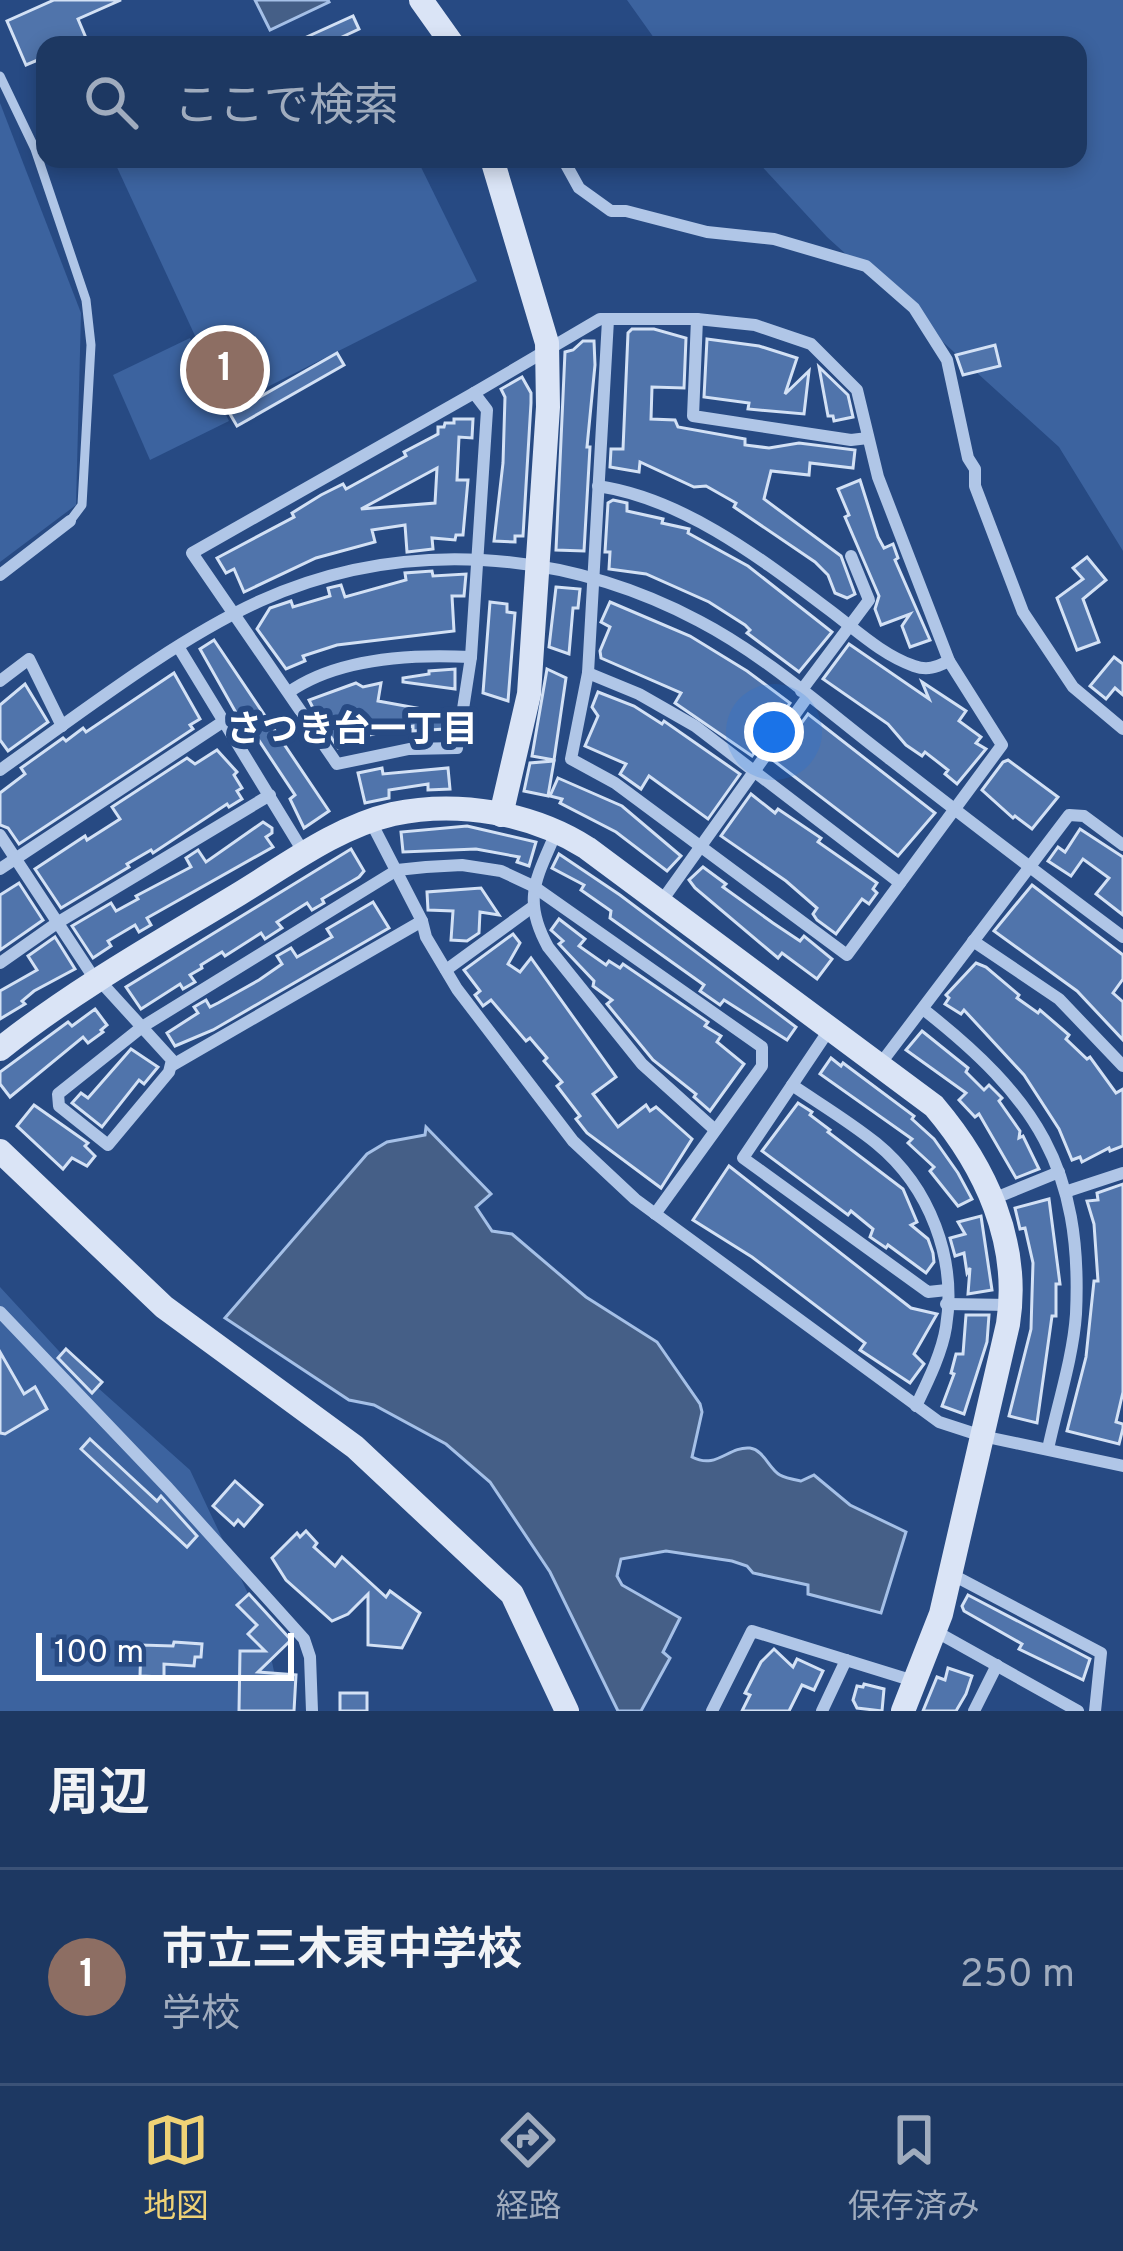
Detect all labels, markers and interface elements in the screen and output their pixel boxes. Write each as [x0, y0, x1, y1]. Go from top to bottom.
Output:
search box [36, 36, 1087, 168]
icon: search [78, 69, 144, 135]
text: ここで検索 [174, 80, 399, 137]
pin: 1 [186, 325, 264, 415]
your location [744, 702, 804, 762]
district label: さつき台一丁目 [226, 709, 478, 755]
scale bar [36, 1627, 294, 1680]
text: 100 m [54, 1633, 144, 1675]
text: 周辺 [48, 1764, 150, 1829]
text: 市立三木東中学校 [162, 1924, 522, 1981]
text: 1 [79, 1952, 95, 2001]
text: 250 m [960, 1952, 1075, 2001]
text: 学校 [162, 1992, 240, 2041]
tab: 地図 [143, 2107, 209, 2230]
tab: 経路 [495, 2107, 561, 2230]
tab: 保存済み [848, 2107, 980, 2230]

